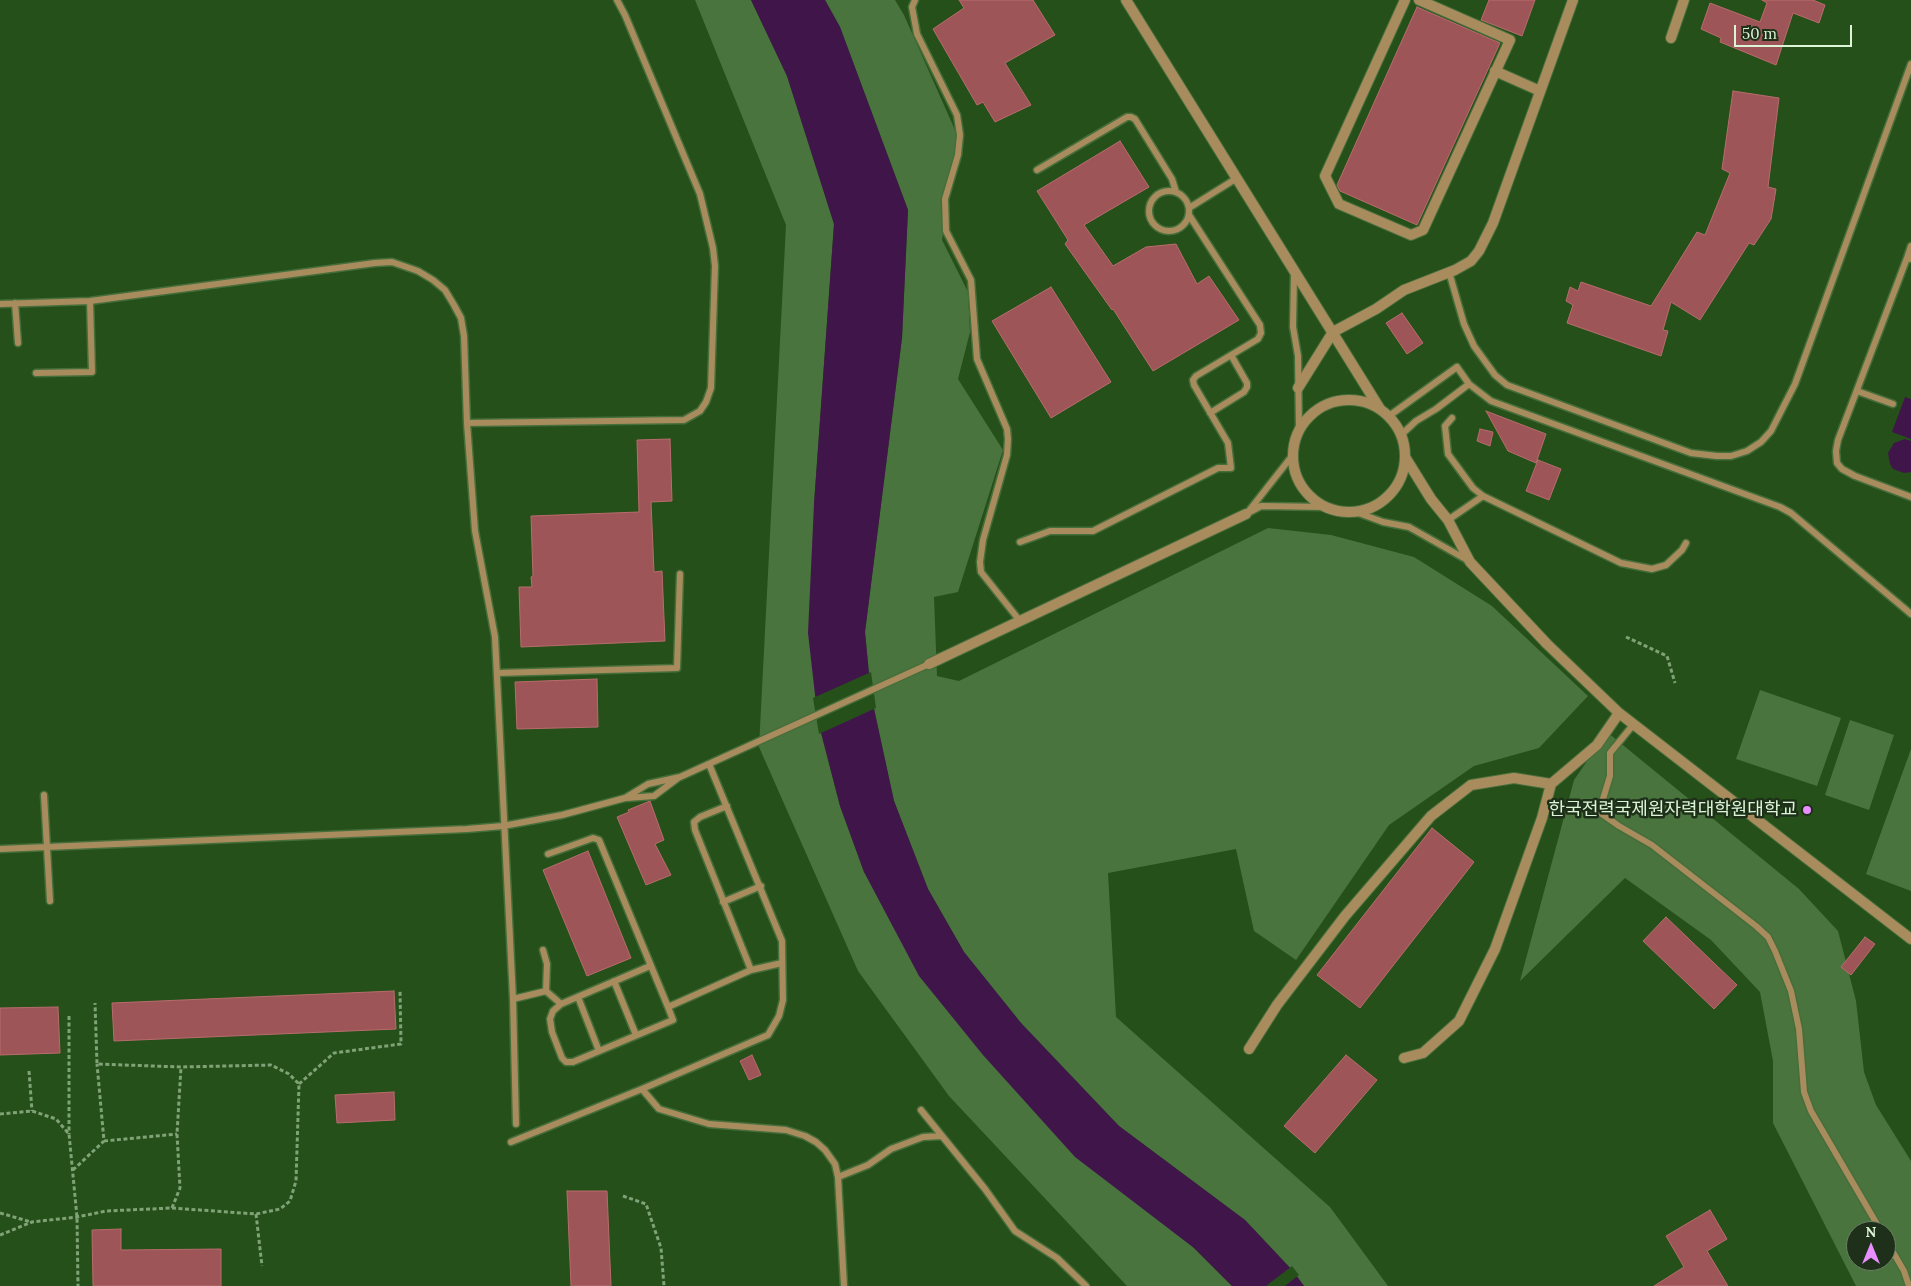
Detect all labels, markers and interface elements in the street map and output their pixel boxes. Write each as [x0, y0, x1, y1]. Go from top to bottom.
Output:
scale bar [1736, 15, 1854, 47]
text: 50 m [1742, 24, 1777, 43]
place label: 한국전력국제원자력대학원대학교 [1549, 799, 1797, 821]
marker: 한국전력국제원자력대학원대학교 [1801, 804, 1813, 816]
north arrow [1846, 1221, 1896, 1271]
text: N [1866, 1223, 1876, 1241]

